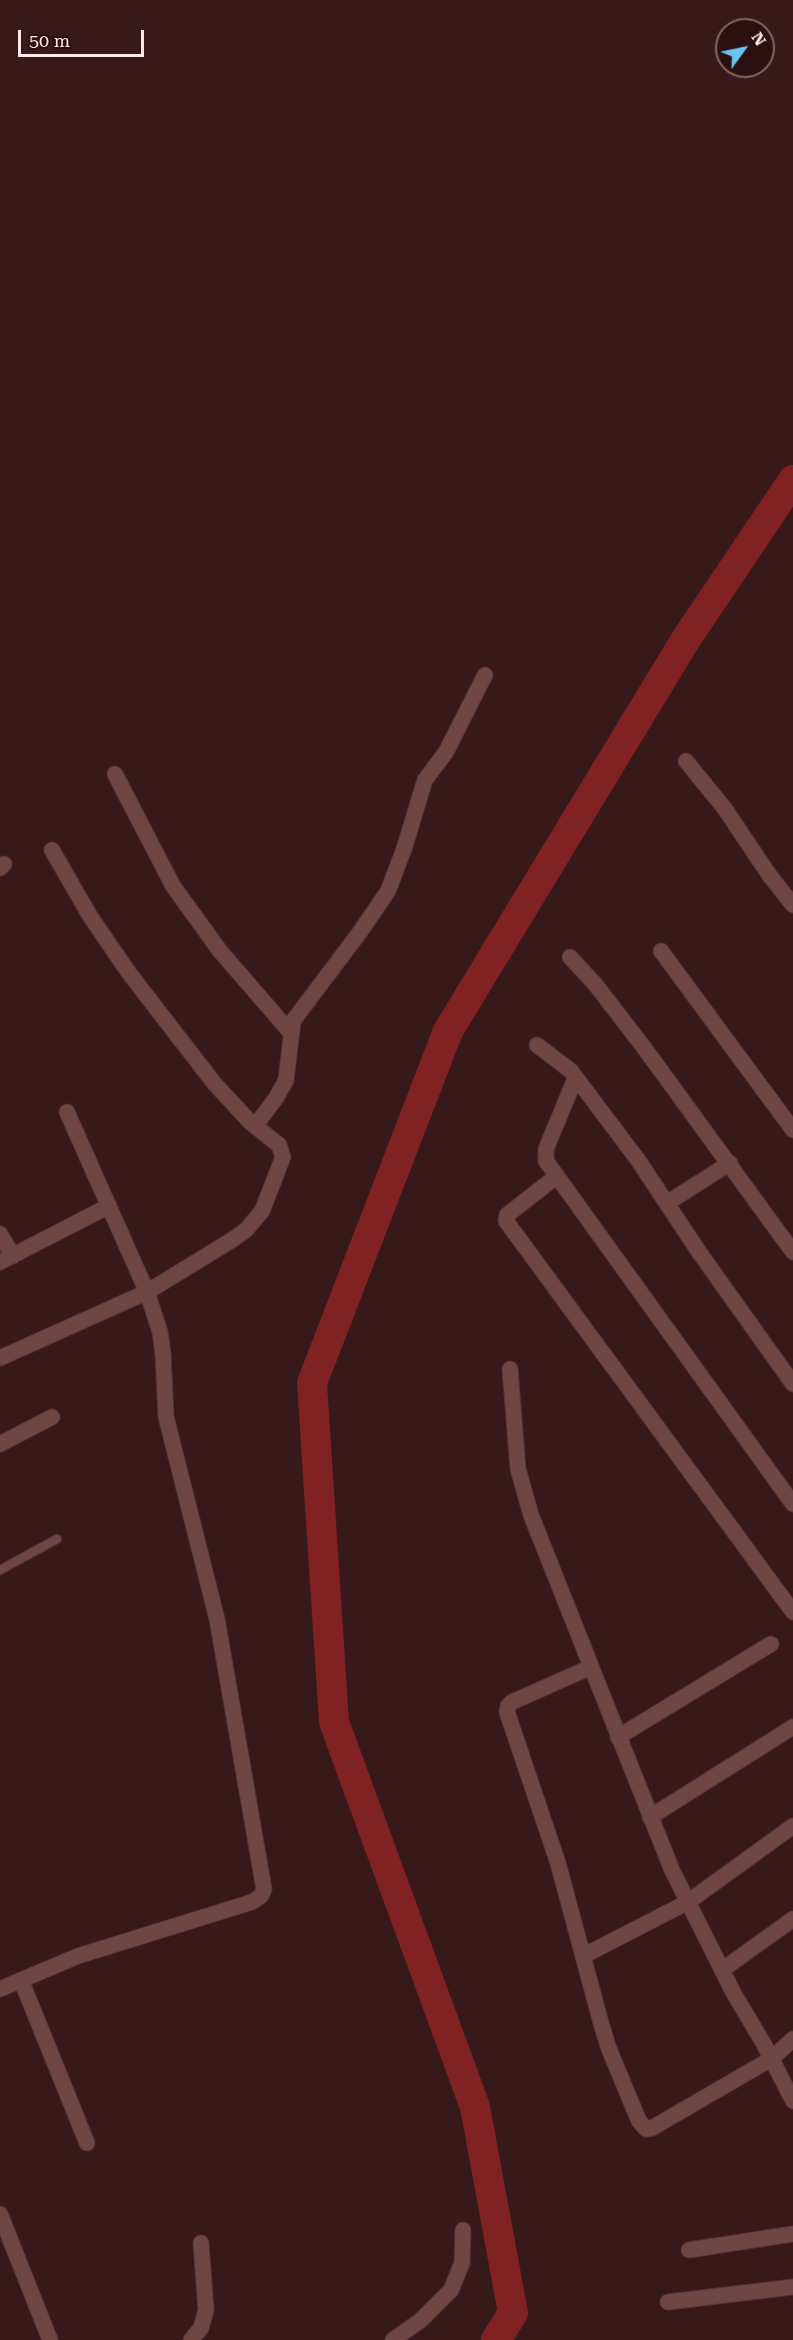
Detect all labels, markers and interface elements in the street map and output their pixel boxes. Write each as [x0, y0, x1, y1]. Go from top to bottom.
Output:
scale bar [21, 18, 147, 56]
north arrow [715, 18, 775, 78]
text: N [748, 29, 770, 49]
text: 50 m [29, 30, 70, 51]

